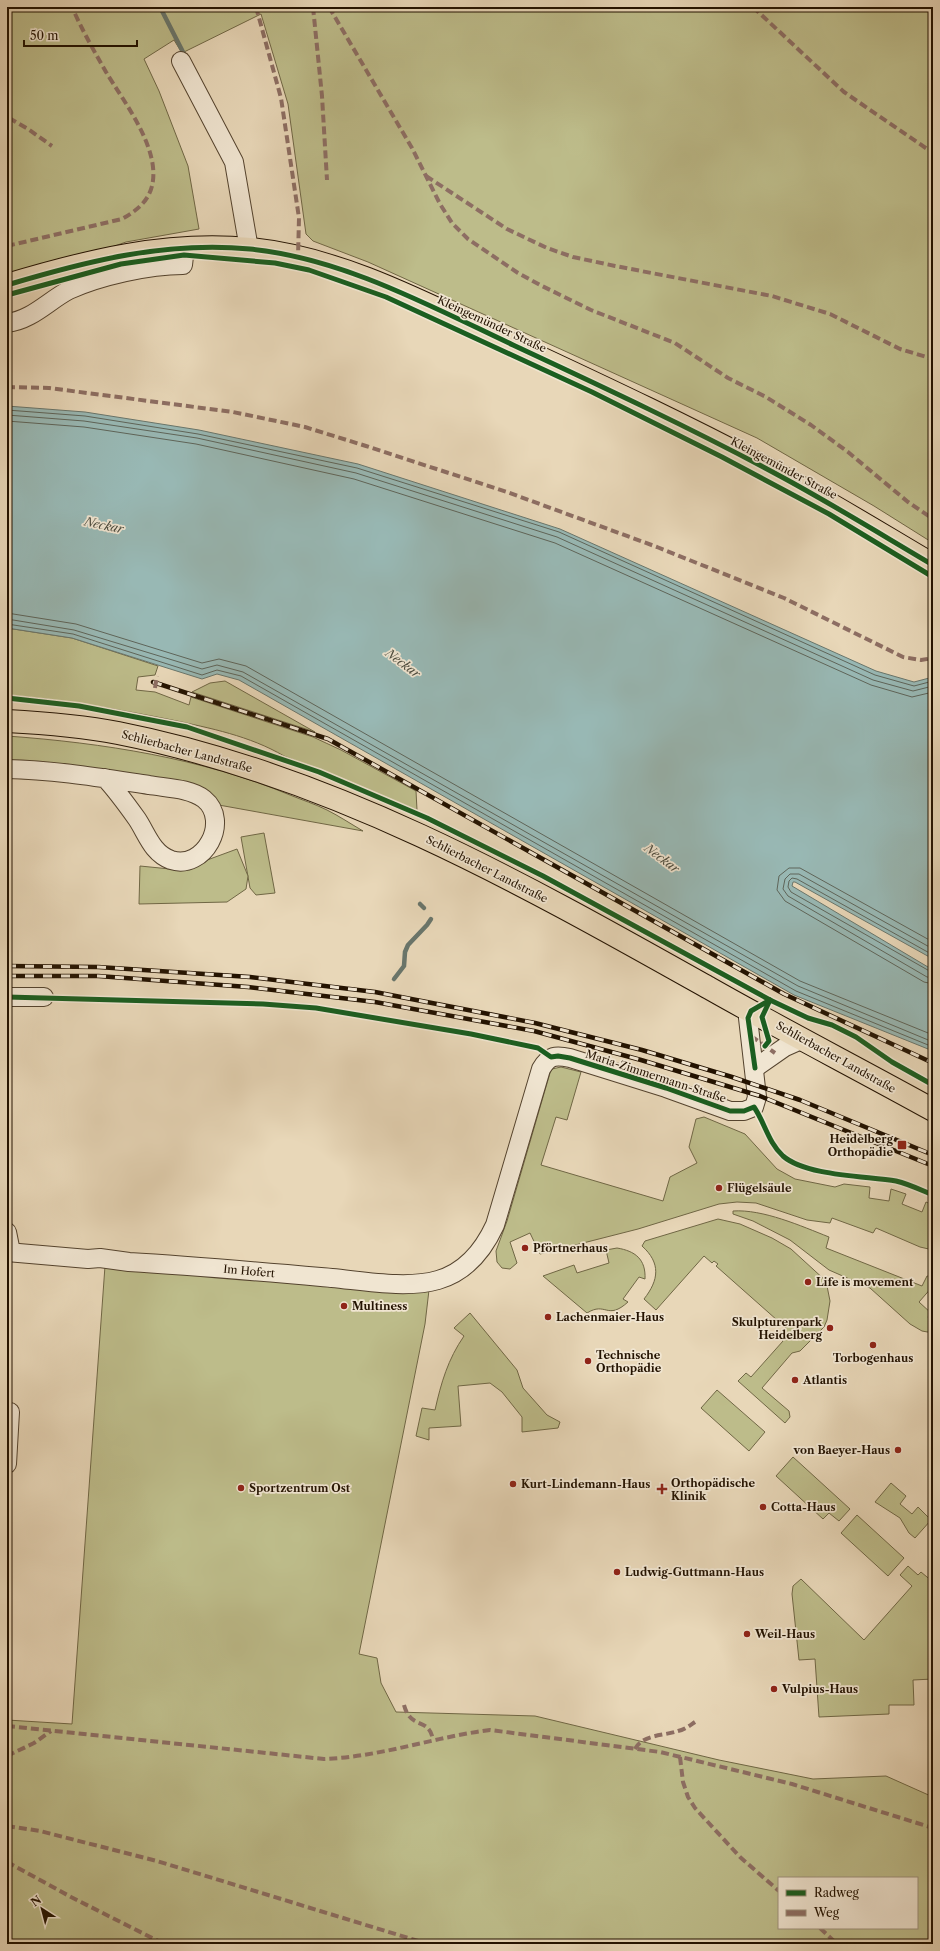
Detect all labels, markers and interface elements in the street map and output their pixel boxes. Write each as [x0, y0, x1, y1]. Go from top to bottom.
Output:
scale bar [24, 22, 137, 48]
text: 50 m [30, 28, 59, 43]
street label: Kleingemünder Straße [435, 293, 549, 355]
street label: Kleingemünder Straße [728, 434, 840, 502]
water label: Neckar [82, 513, 126, 537]
water label: Neckar [382, 644, 424, 682]
street label: Schlierbacher Landstraße [120, 727, 254, 775]
street label: Schlierbacher Landstraße [424, 832, 550, 906]
water label: Neckar [641, 839, 683, 877]
street label: Schlierbacher Landstraße [774, 1018, 898, 1096]
street label: Maria-Zimmermann-Straße [584, 1047, 728, 1105]
place label: Heidelberg Orthopädie [828, 1132, 894, 1159]
marker: Heidelberg Orthopädie [896, 1139, 908, 1151]
place label: Flügelsäule [727, 1181, 792, 1195]
marker: Flügelsäule [714, 1183, 724, 1193]
place label: Pförtnerhaus [533, 1241, 608, 1255]
marker: Pförtnerhaus [520, 1243, 530, 1253]
street label: Im Hofert [223, 1262, 275, 1280]
place label: Life is movement [816, 1275, 914, 1289]
marker: Life is movement [803, 1277, 813, 1287]
place label: Multiness [352, 1299, 407, 1313]
marker: Multiness [339, 1301, 349, 1311]
place label: Lachenmaier-Haus [556, 1310, 664, 1324]
marker: Lachenmaier-Haus [543, 1312, 553, 1322]
place label: Skulpturenpark Heidelberg [732, 1315, 823, 1342]
marker: Skulpturenpark Heidelberg [825, 1323, 835, 1333]
marker: Torbogenhaus [868, 1340, 878, 1350]
place label: Technische Orthopädie [596, 1348, 662, 1375]
place label: Torbogenhaus [833, 1351, 913, 1365]
marker: Technische Orthopädie [583, 1356, 593, 1366]
place label: Atlantis [802, 1373, 847, 1387]
marker: Atlantis [790, 1375, 800, 1385]
place label: von Baeyer-Haus [793, 1443, 890, 1457]
marker: von Baeyer-Haus [893, 1445, 903, 1455]
place label: Orthopädische Klinik [671, 1476, 755, 1503]
place label: Kurt-Lindemann-Haus [521, 1477, 650, 1491]
marker: Kurt-Lindemann-Haus [508, 1479, 518, 1489]
place label: Sportzentrum Ost [249, 1481, 351, 1495]
marker: Sportzentrum Ost [236, 1483, 246, 1493]
marker: Orthopädische Klinik [656, 1483, 668, 1495]
place label: Cotta-Haus [771, 1500, 836, 1514]
marker: Cotta-Haus [758, 1502, 768, 1512]
place label: Ludwig-Guttmann-Haus [625, 1565, 764, 1579]
marker: Ludwig-Guttmann-Haus [612, 1567, 622, 1577]
place label: Weil-Haus [754, 1627, 815, 1641]
marker: Weil-Haus [742, 1629, 752, 1639]
place label: Vulpius-Haus [781, 1682, 858, 1696]
marker: Vulpius-Haus [769, 1684, 779, 1694]
legend [778, 1877, 918, 1929]
text: Radweg [814, 1885, 860, 1900]
north arrow [22, 1889, 62, 1929]
text: N [28, 1892, 44, 1909]
text: Weg [813, 1905, 840, 1920]

